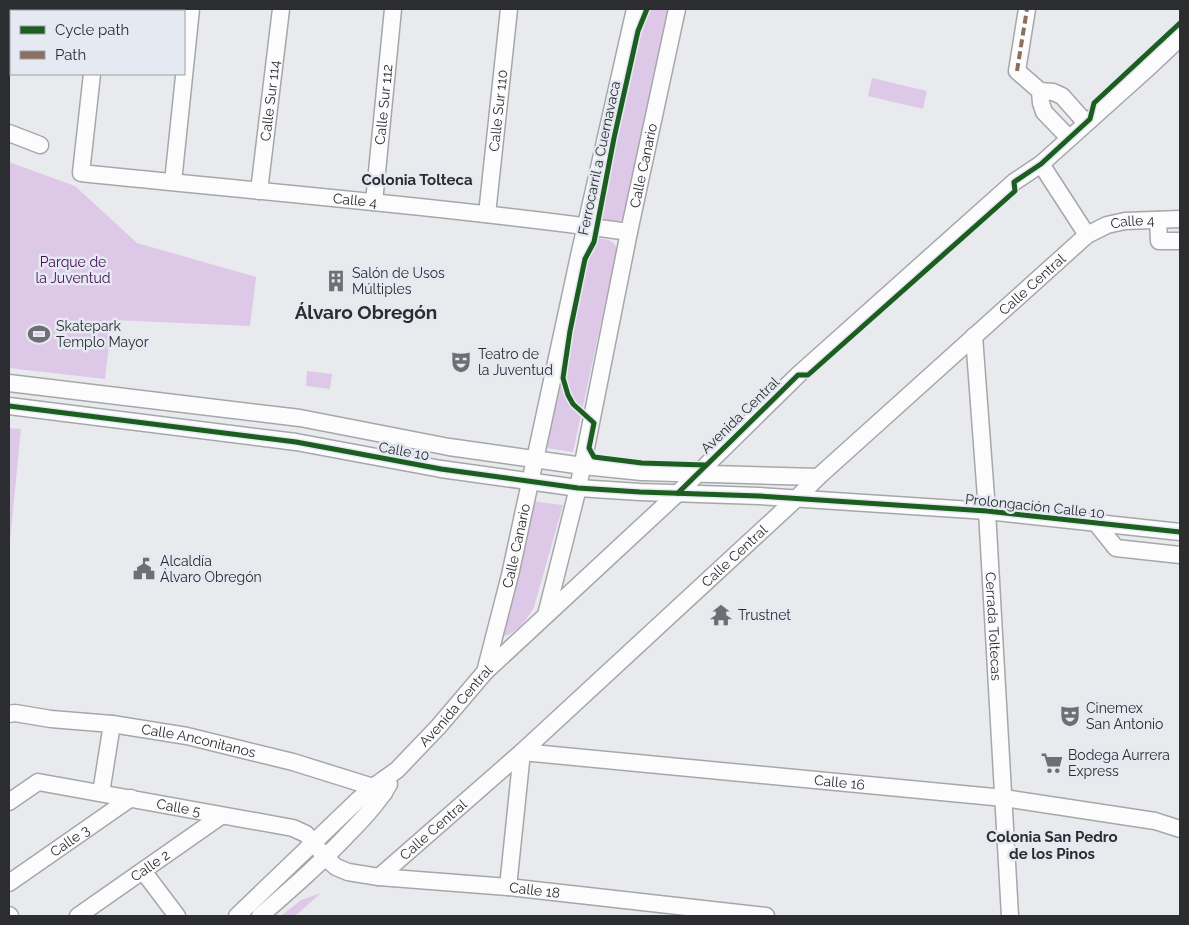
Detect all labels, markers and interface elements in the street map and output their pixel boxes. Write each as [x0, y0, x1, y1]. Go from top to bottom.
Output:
legend [10, 10, 185, 75]
text: Cycle path [55, 21, 129, 39]
text: Path [55, 46, 86, 64]
street label: Calle Sur 114 [257, 59, 283, 142]
street label: Calle Sur 112 [372, 63, 396, 146]
street label: Calle Sur 110 [486, 69, 510, 152]
street label: Ferrocarril a Cuernavaca [575, 79, 623, 237]
street label: Calle Canario [626, 122, 660, 209]
district label: Colonia Tolteca [361, 171, 473, 189]
street label: Calle 4 [332, 190, 378, 210]
street label: Calle 4 [1109, 212, 1155, 232]
street label: Calle Central [996, 250, 1069, 318]
park label: Parque de la Juventud [36, 254, 110, 286]
place label: Salón de Usos Múltiples [352, 265, 445, 297]
building icon: Salón de Usos Múltiples [323, 268, 349, 294]
district label: Álvaro Obregón [295, 301, 437, 323]
place label: Skatepark Templo Mayor [56, 318, 149, 350]
sports icon: Skatepark Templo Mayor [26, 321, 52, 347]
place label: Teatro de la Juventud [478, 346, 553, 378]
theatre icon: Teatro de la Juventud [448, 349, 474, 375]
street label: Avenida Central [698, 374, 783, 456]
street label: Calle 10 [377, 439, 431, 463]
street label: Prolongación Calle 10 [964, 491, 1106, 521]
street label: Calle Canario [499, 502, 533, 590]
street label: Calle Central [698, 521, 771, 590]
place label: Alcaldía Álvaro Obregón [160, 553, 262, 585]
public building icon: Alcaldía Álvaro Obregón [131, 556, 157, 582]
street label: Cerrada Toltecas [982, 572, 1005, 681]
temple icon: Trustnet [708, 602, 734, 628]
place label: Trustnet [738, 607, 791, 623]
street label: Avenida Central [416, 661, 495, 750]
place label: Cinemex San Antonio [1086, 700, 1163, 732]
theatre icon: Cinemex San Antonio [1057, 703, 1083, 729]
street label: Calle Anconitanos [140, 721, 258, 761]
place label: Bodega Aurrera Express [1068, 747, 1170, 779]
supermarket icon: Bodega Aurrera Express [1039, 750, 1065, 776]
street label: Calle 16 [813, 772, 866, 793]
street label: Calle 5 [155, 796, 202, 819]
street label: Calle Central [396, 796, 470, 863]
street label: Calle 3 [47, 822, 92, 860]
district label: Colonia San Pedro de los Pinos [986, 828, 1118, 863]
street label: Calle 2 [128, 846, 173, 885]
street label: Calle 18 [508, 879, 561, 901]

